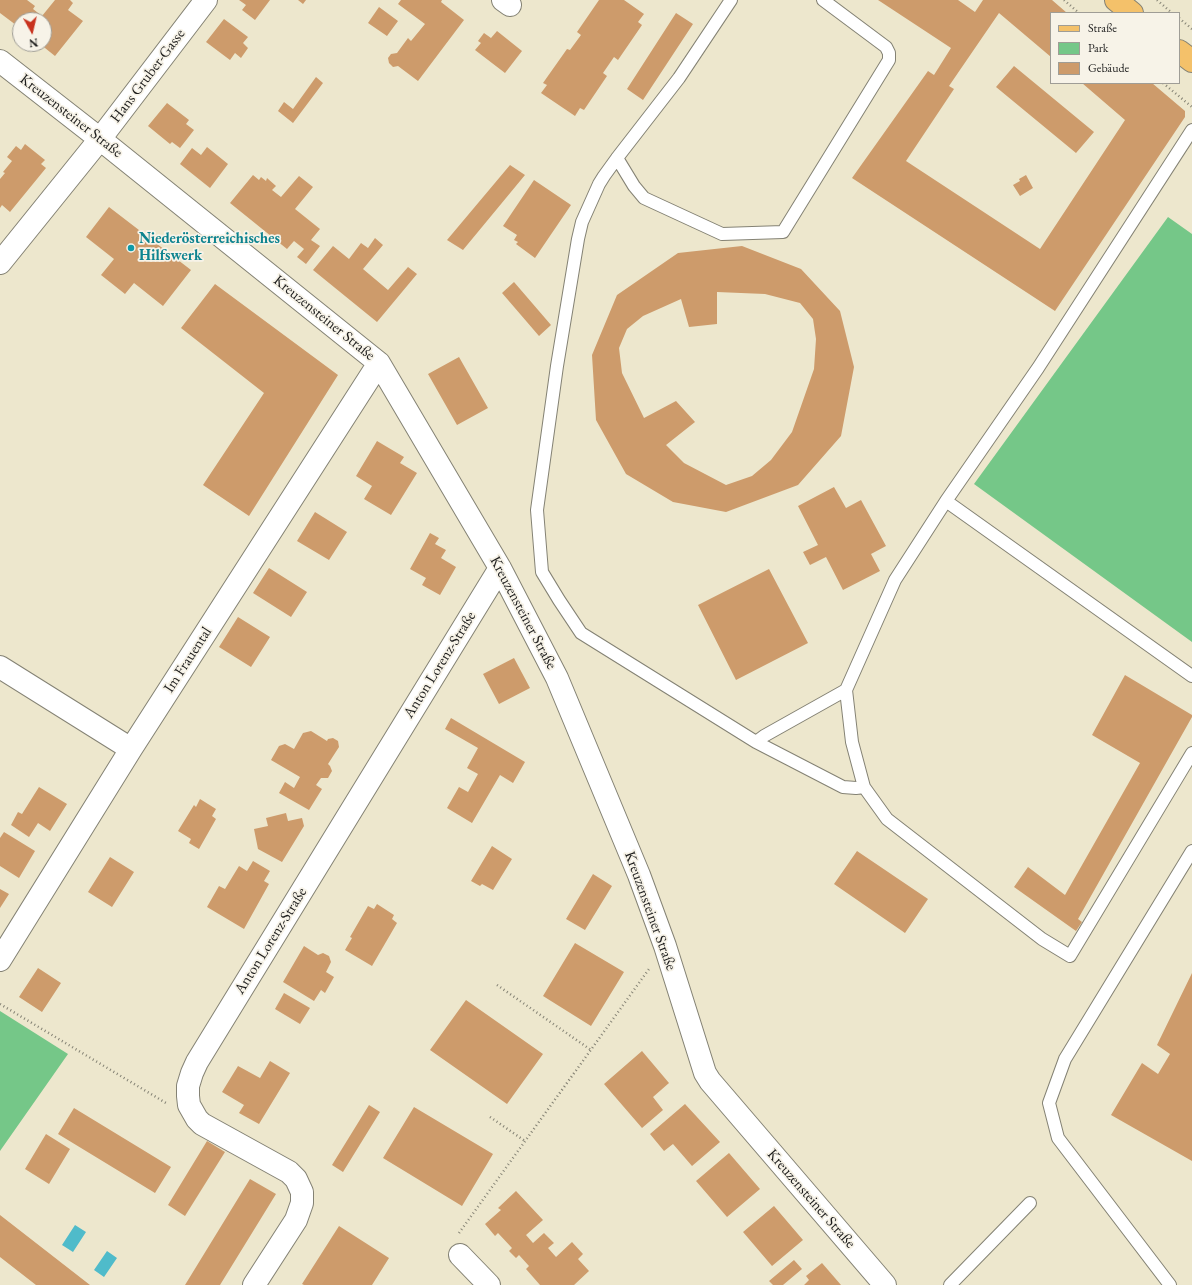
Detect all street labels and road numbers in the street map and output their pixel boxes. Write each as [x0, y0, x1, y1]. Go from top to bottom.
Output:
street label: Hans Gruber-Gasse [107, 25, 189, 127]
street label: Kreuzensteiner Straße [16, 70, 126, 162]
street label: Kreuzensteiner Straße [270, 272, 378, 364]
street label: Kreuzensteiner Straße [486, 553, 560, 673]
street label: Anton Lorenz-Straße [400, 608, 480, 722]
street label: Im Frauental [160, 624, 216, 696]
street label: Kreuzensteiner Straße [620, 849, 680, 973]
street label: Anton Lorenz-Straße [231, 884, 311, 998]
street label: Kreuzensteiner Straße [763, 1146, 859, 1252]

